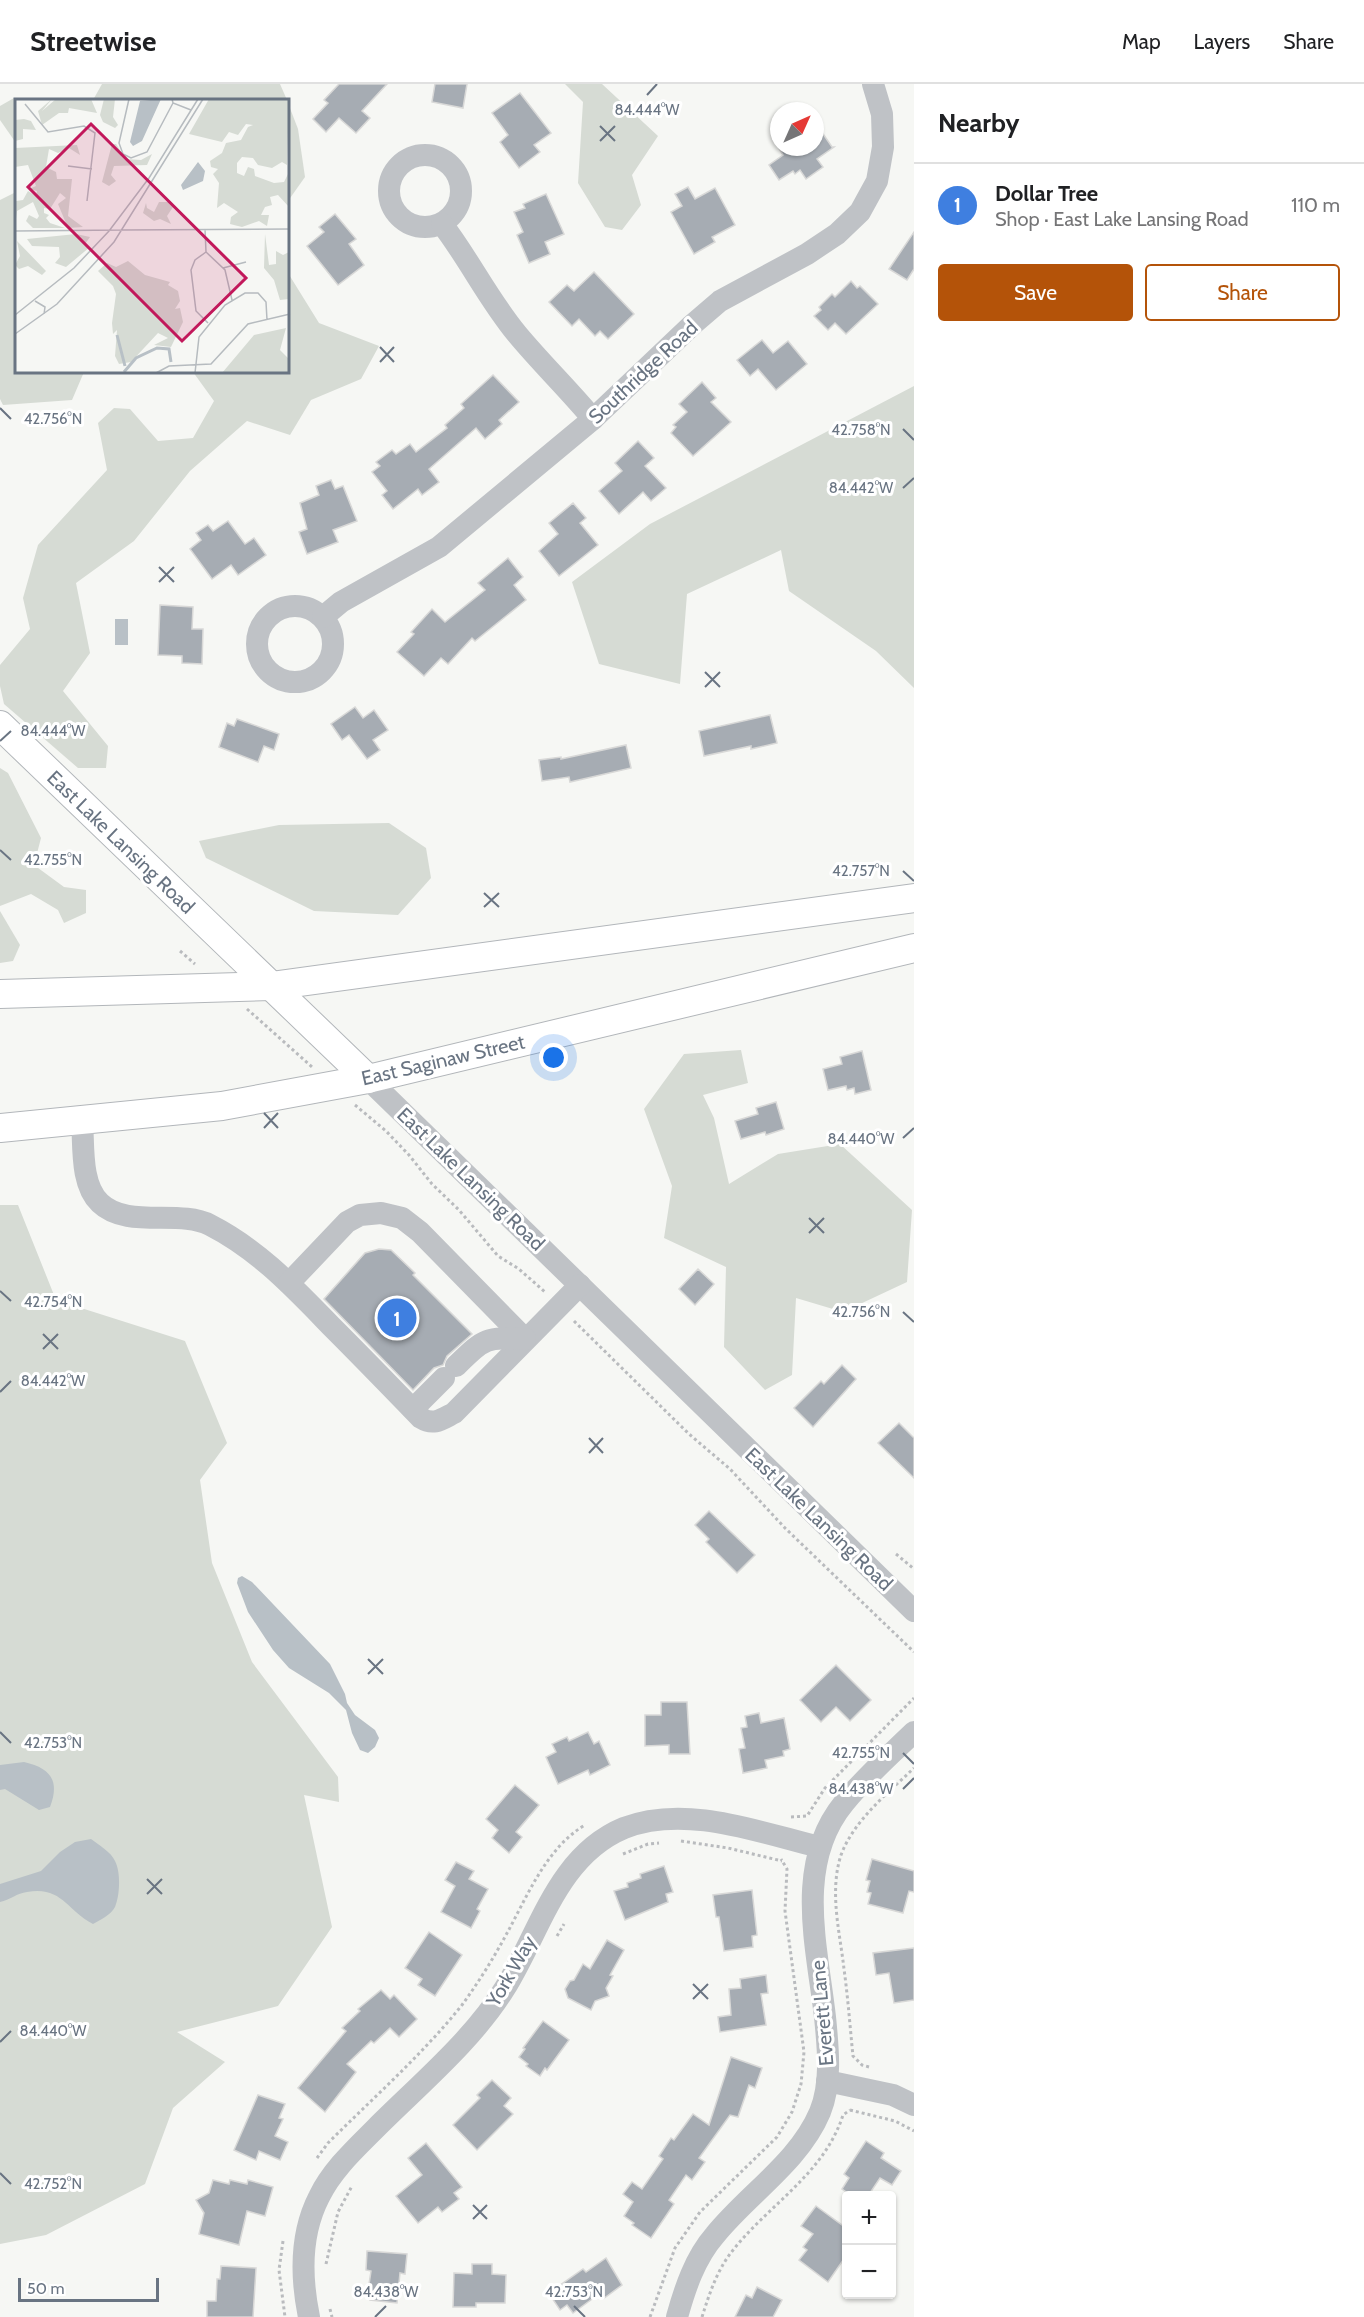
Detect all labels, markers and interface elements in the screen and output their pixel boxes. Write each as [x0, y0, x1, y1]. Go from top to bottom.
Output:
text: Streetwise [30, 24, 156, 58]
text: Map [1122, 29, 1161, 54]
text: Layers [1194, 29, 1250, 54]
text: Share [1283, 29, 1334, 54]
inset map [15, 99, 290, 374]
text: 84.444°W [614, 101, 680, 119]
north arrow [770, 102, 824, 156]
text: Nearby [938, 107, 1019, 139]
text: Dollar Tree [995, 180, 1098, 207]
text: 1 [954, 193, 961, 217]
text: 110 m [1291, 193, 1340, 217]
text: Shop · East Lake Lansing Road [995, 207, 1249, 231]
button: Save [938, 264, 1133, 321]
button: Share [1145, 264, 1340, 321]
street label: Southridge Road [583, 315, 703, 429]
text: 42.756°N [24, 410, 82, 428]
text: 42.758°N [831, 421, 891, 439]
text: 84.442°W [829, 479, 894, 497]
text: 84.444°W [20, 722, 86, 740]
street label: East Lake Lansing Road [42, 765, 200, 919]
text: 42.755°N [24, 851, 82, 869]
text: 42.757°N [832, 862, 890, 880]
street label: East Saginaw Street [359, 1029, 527, 1090]
your location [539, 1043, 568, 1072]
street label: East Lake Lansing Road [392, 1102, 550, 1256]
text: 84.440°W [827, 1130, 895, 1148]
text: 42.754°N [24, 1293, 82, 1311]
pin: 1 [378, 1296, 416, 1340]
text: 42.756°N [832, 1303, 890, 1321]
text: 84.442°W [21, 1372, 86, 1390]
street label: East Lake Lansing Road [740, 1442, 898, 1596]
text: 42.753°N [24, 1734, 82, 1752]
text: 42.755°N [832, 1744, 890, 1762]
text: 84.438°W [828, 1780, 894, 1798]
street label: York Way [481, 1931, 541, 2012]
street label: Everett Lane [805, 1959, 839, 2067]
text: 84.440°W [19, 2022, 87, 2040]
text: 42.752°N [24, 2175, 82, 2193]
map controls [842, 2191, 896, 2299]
button: + [842, 2191, 896, 2245]
button: − [842, 2245, 896, 2299]
scale bar [18, 2275, 159, 2302]
text: 50 m [27, 2279, 64, 2298]
text: 84.438°W [353, 2283, 419, 2301]
text: 42.753°N [545, 2283, 603, 2301]

